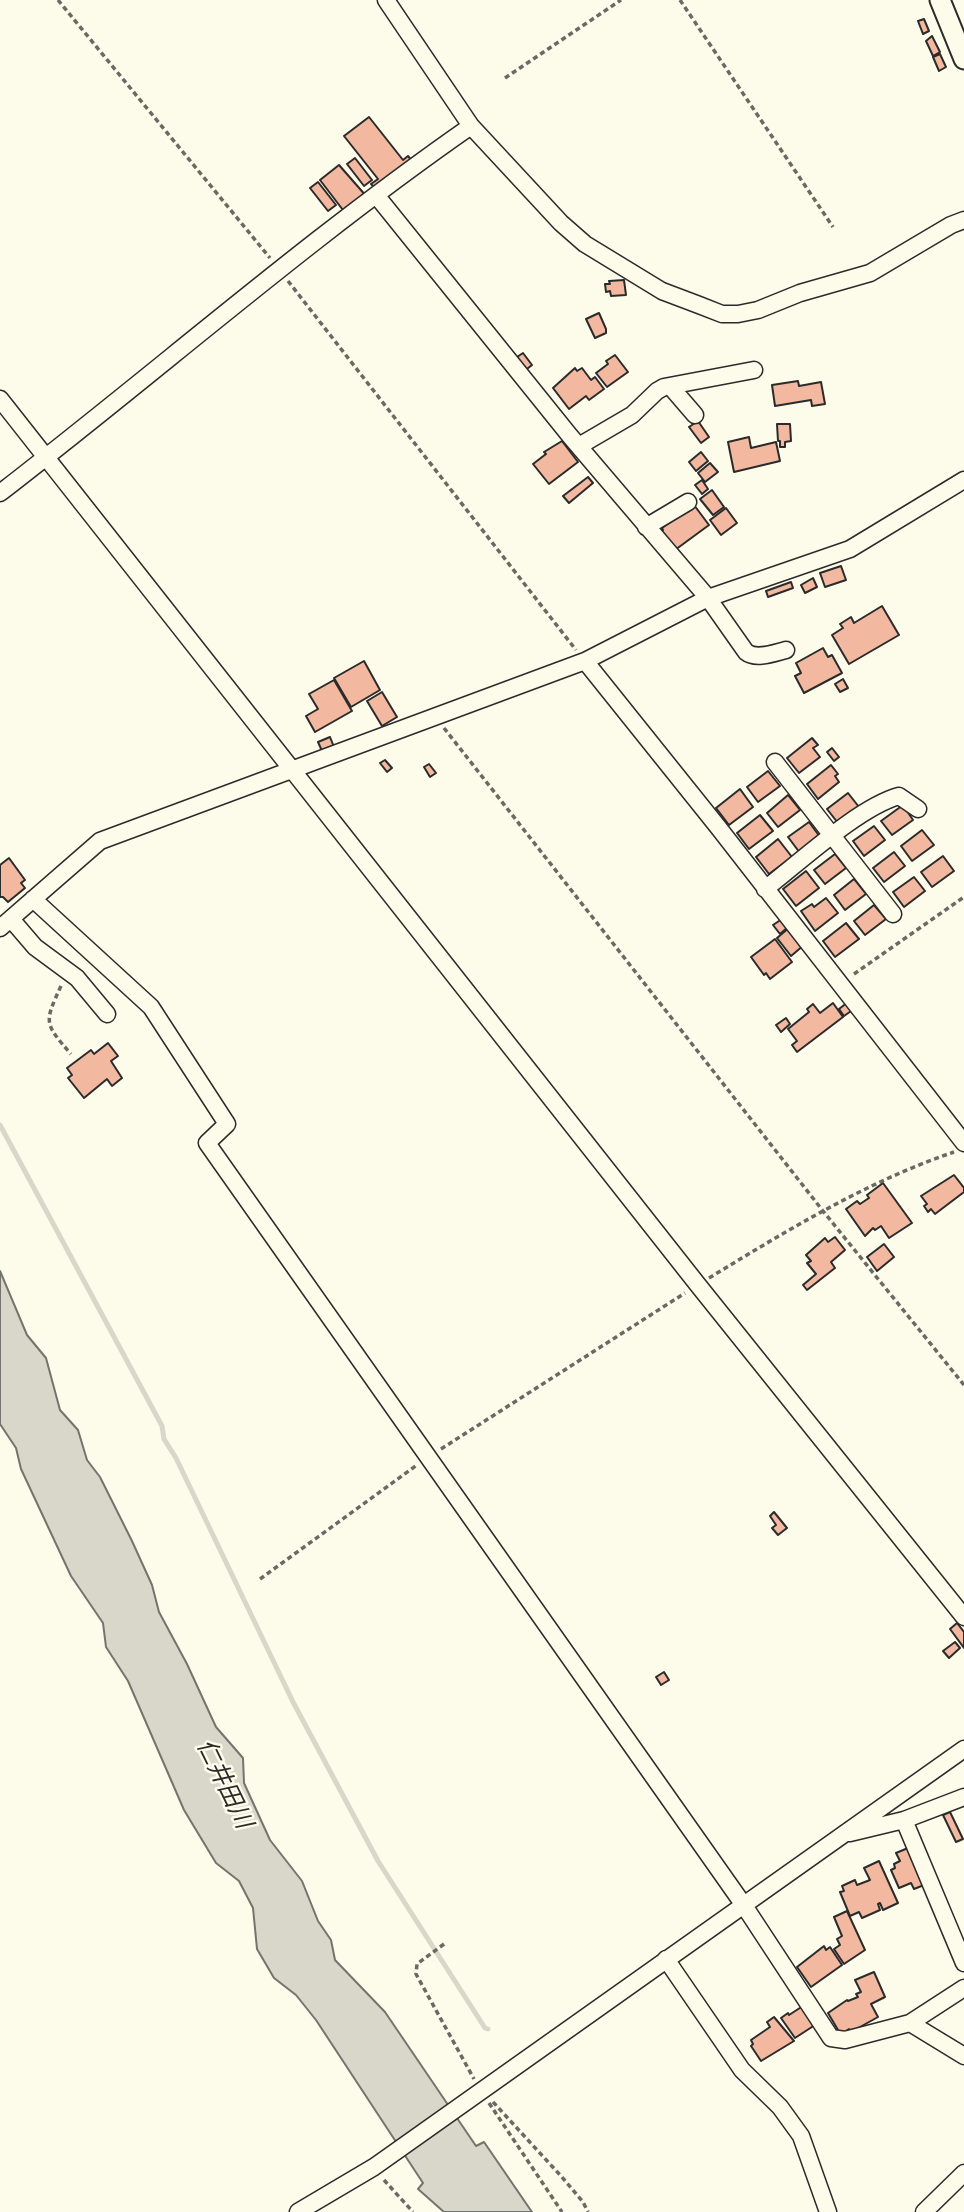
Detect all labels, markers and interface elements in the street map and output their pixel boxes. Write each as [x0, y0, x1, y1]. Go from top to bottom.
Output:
water label: 仁井田川 [190, 1735, 258, 1833]

